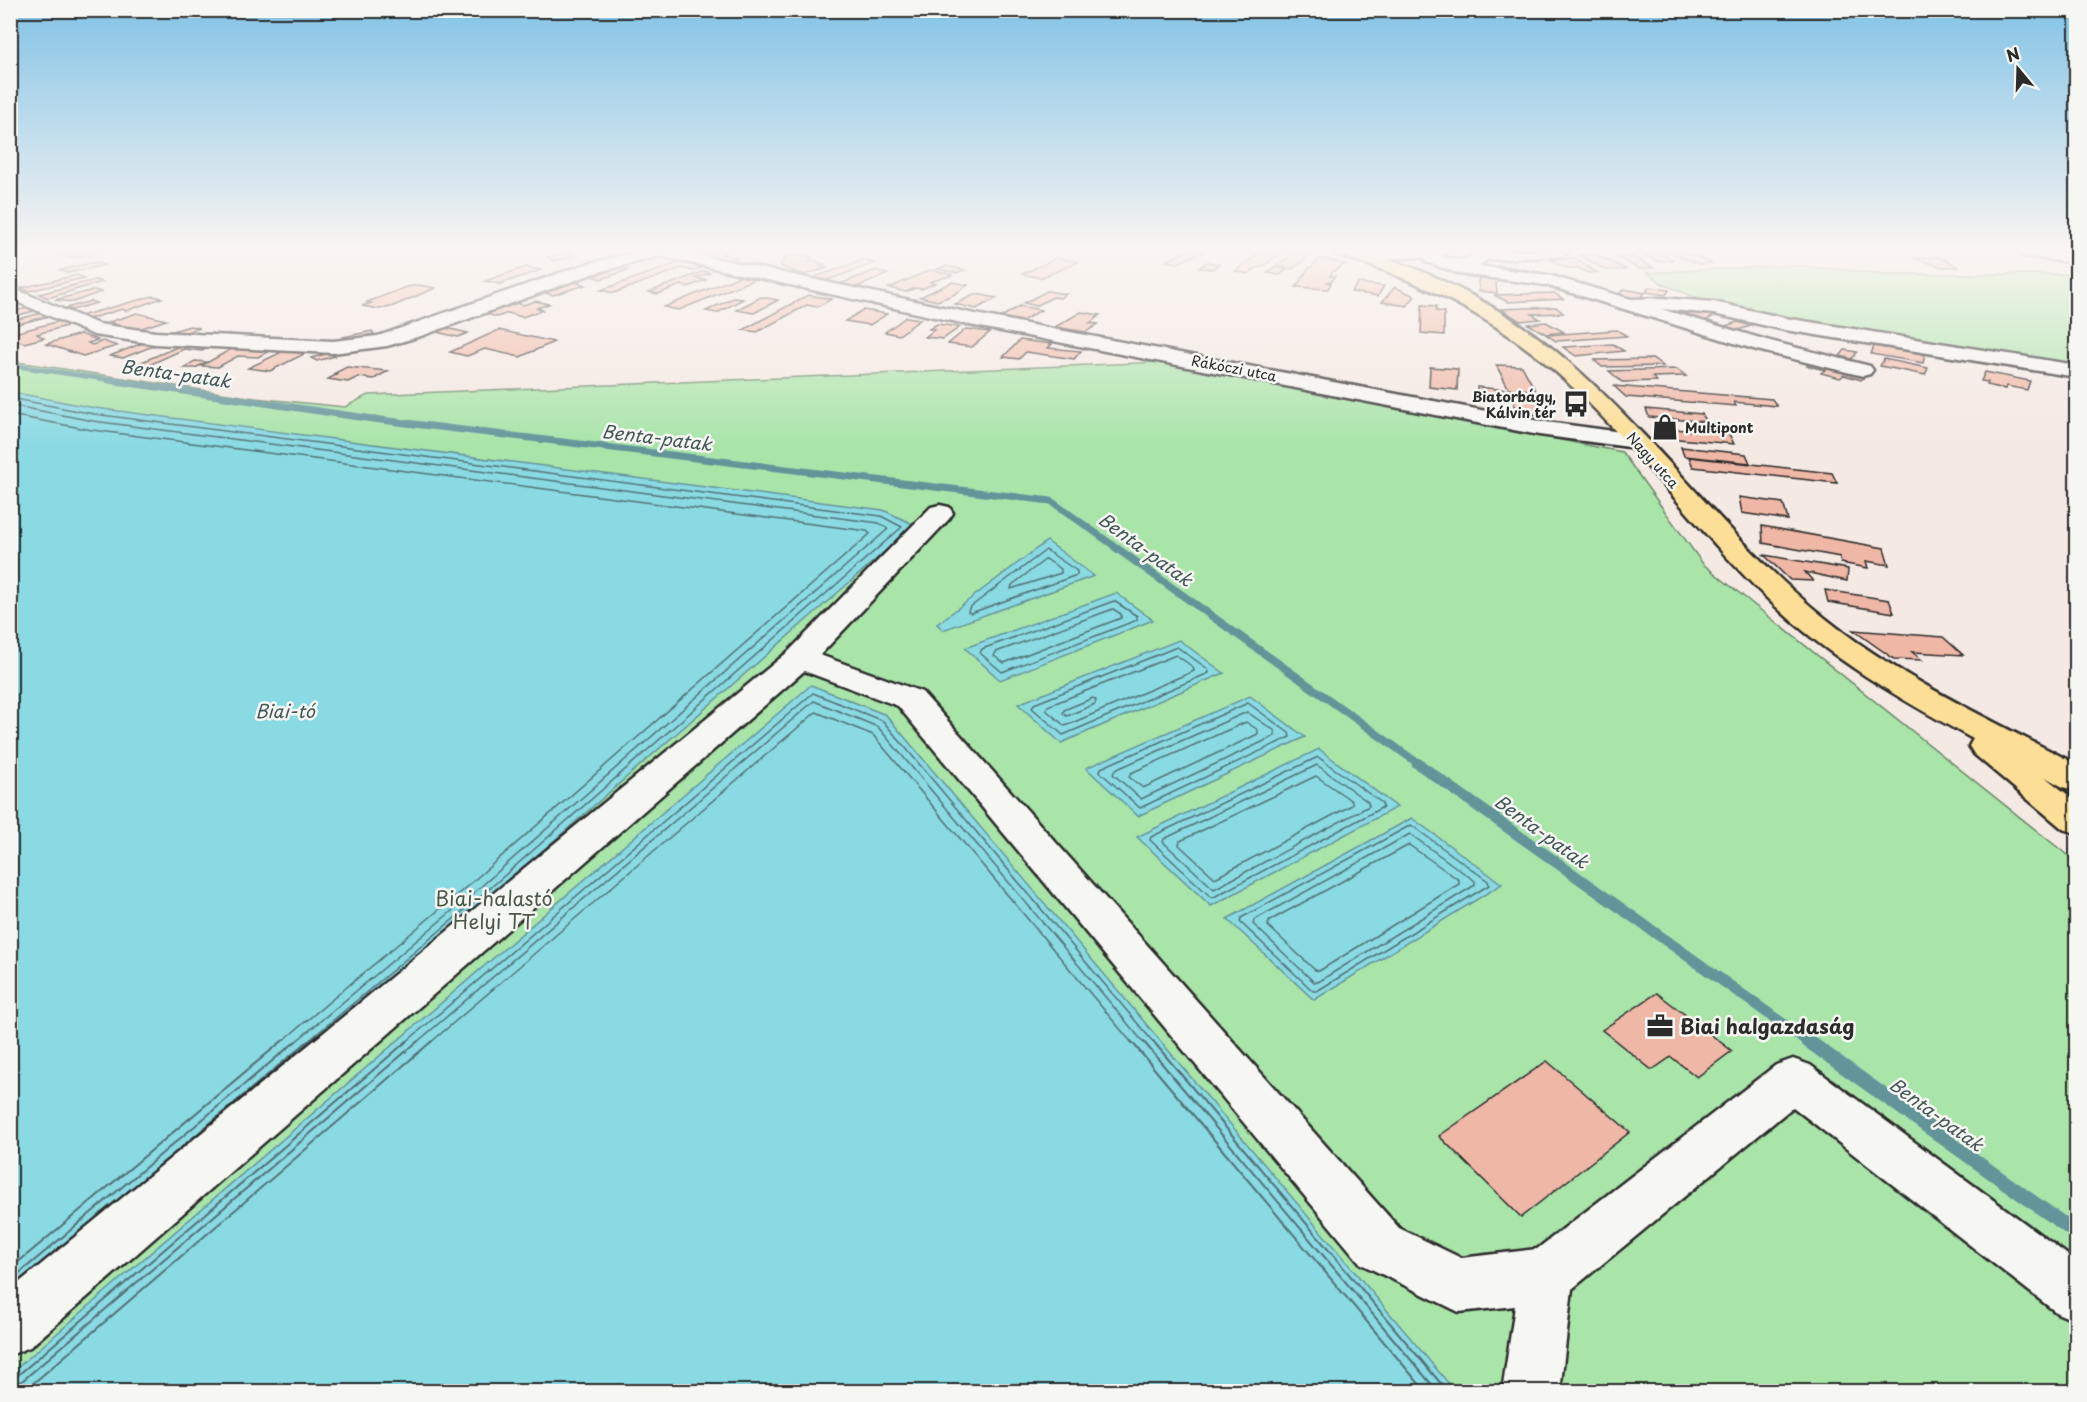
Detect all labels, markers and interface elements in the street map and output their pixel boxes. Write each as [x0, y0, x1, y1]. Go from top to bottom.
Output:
north arrow [1988, 39, 2048, 99]
text: N [2003, 40, 2023, 67]
street label: Rákóczi utca [1190, 349, 1279, 387]
water label: Benta-patak [119, 352, 234, 394]
place label: Biatorbágy, Kálvin tér [1472, 386, 1557, 423]
bus stop icon: Biatorbágy, Kálvin tér [1561, 389, 1591, 419]
shop icon: Multipont [1650, 412, 1680, 442]
water label: Benta-patak [601, 417, 715, 457]
place label: Multipont [1685, 417, 1754, 438]
street label: Nagy utca [1622, 427, 1684, 493]
water label: Benta-patak [1093, 506, 1199, 593]
water label: Biai-tó [255, 697, 317, 724]
water label: Benta-patak [1489, 788, 1595, 875]
park label: Biai-halastó Helyi TT [435, 883, 553, 936]
office icon: Biai halgazdaság [1645, 1011, 1675, 1041]
place label: Biai halgazdaság [1680, 1011, 1854, 1041]
water label: Benta-patak [1884, 1071, 1990, 1158]

